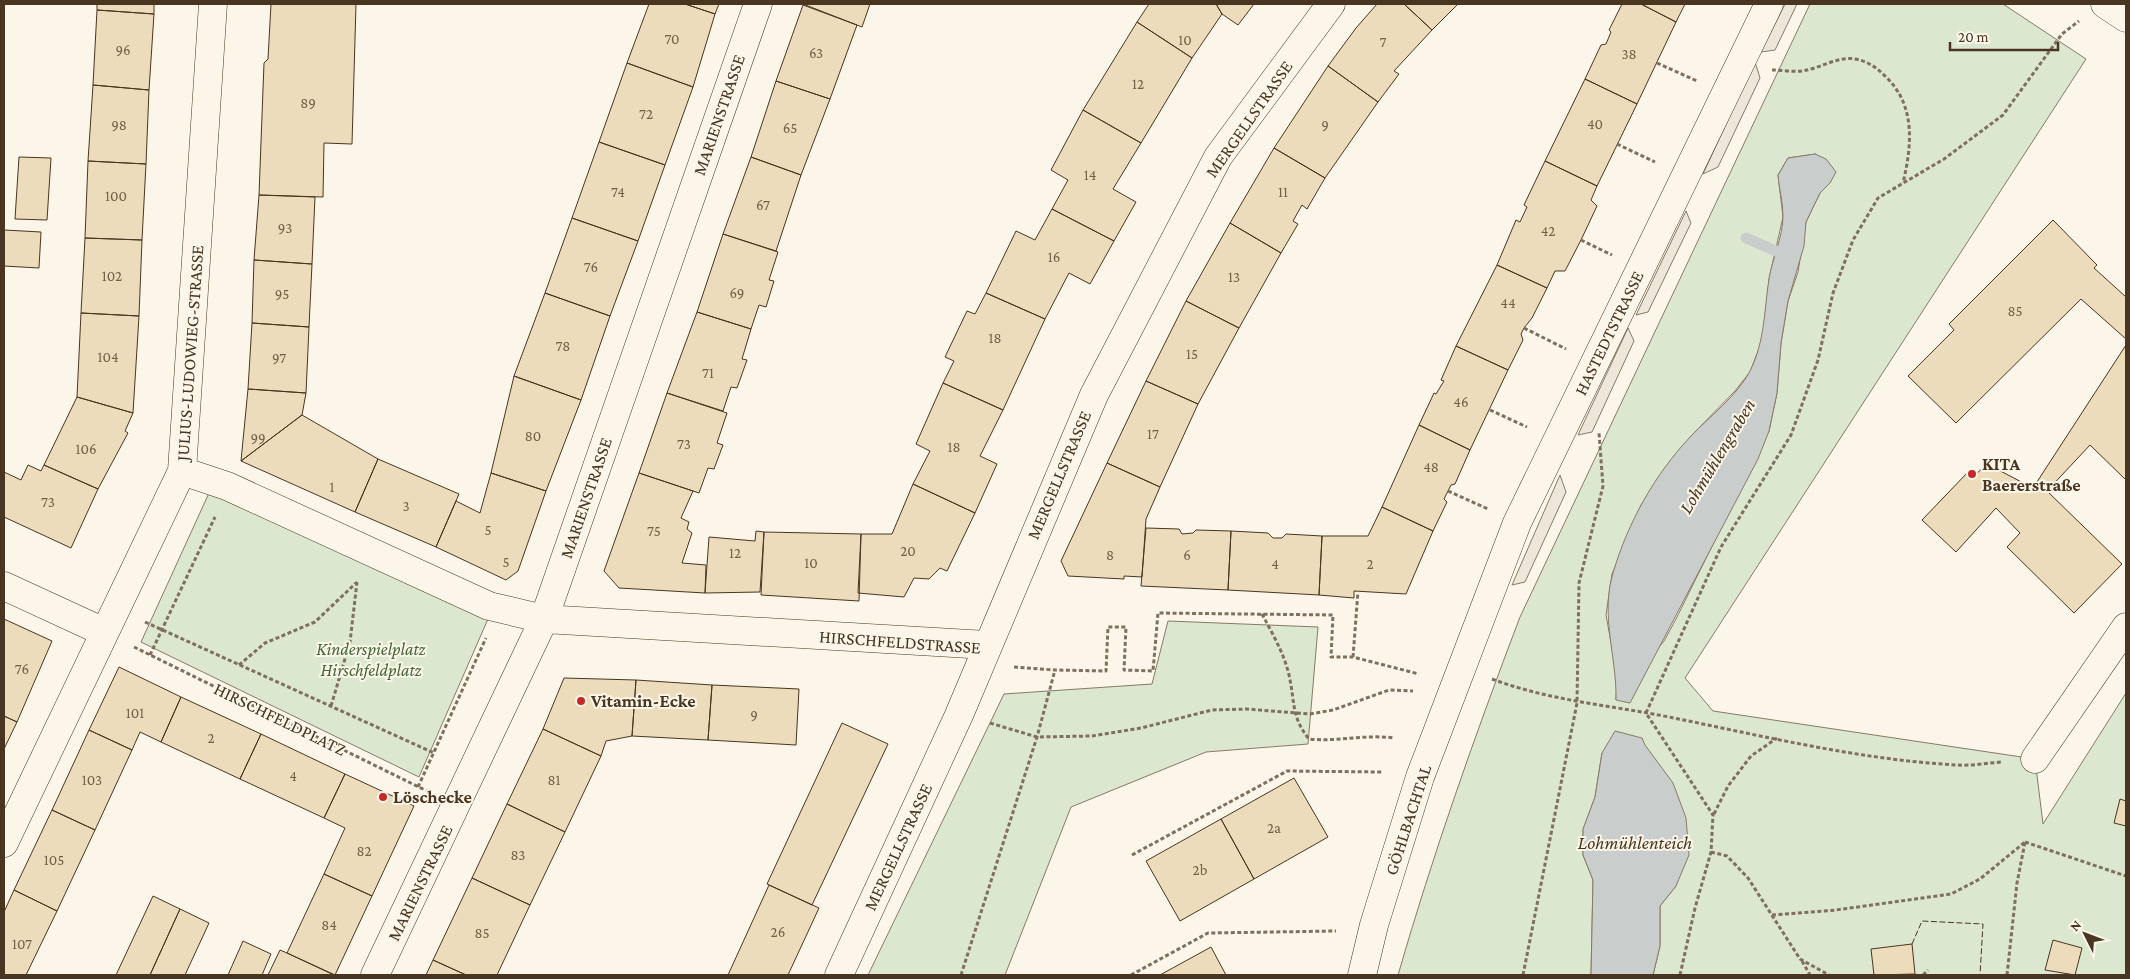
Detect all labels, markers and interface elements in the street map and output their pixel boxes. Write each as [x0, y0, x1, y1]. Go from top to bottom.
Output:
scale bar [1950, 20, 2058, 52]
text: 20 m [1958, 29, 1989, 45]
house number: 70 [664, 31, 680, 47]
house number: 10 [1178, 32, 1192, 48]
house number: 7 [1380, 34, 1387, 50]
house number: 96 [115, 42, 131, 58]
house number: 63 [809, 45, 823, 61]
house number: 38 [1621, 46, 1637, 62]
street label: MARIENSTRASSE [689, 52, 749, 178]
street label: MERGELLSTRASSE [1201, 57, 1297, 181]
house number: 12 [1132, 76, 1144, 92]
house number: 89 [300, 95, 316, 111]
house number: 72 [639, 106, 653, 122]
house number: 40 [1587, 116, 1603, 132]
house number: 98 [111, 117, 127, 133]
house number: 9 [1321, 117, 1329, 133]
house number: 65 [783, 120, 797, 136]
house number: 14 [1084, 167, 1096, 183]
house number: 74 [611, 184, 625, 200]
house number: 11 [1278, 184, 1288, 200]
house number: 100 [105, 188, 127, 204]
house number: 67 [756, 197, 770, 213]
house number: 93 [278, 220, 292, 236]
house number: 42 [1541, 223, 1555, 239]
street label: JULIUS-LUDOWIEG-STRASSE [172, 244, 208, 464]
house number: 16 [1048, 249, 1060, 265]
house number: 76 [584, 259, 598, 275]
street label: HASTEDTSTRASSE [1570, 267, 1648, 398]
house number: 102 [102, 268, 122, 284]
house number: 13 [1228, 269, 1240, 285]
house number: 69 [730, 285, 744, 301]
house number: 95 [275, 286, 289, 302]
house number: 44 [1500, 295, 1516, 311]
house number: 85 [2008, 303, 2022, 319]
house number: 18 [988, 330, 1002, 346]
house number: 78 [556, 338, 570, 354]
house number: 15 [1186, 346, 1198, 362]
house number: 104 [97, 349, 119, 365]
house number: 97 [272, 350, 286, 366]
house number: 71 [702, 365, 714, 381]
house number: 46 [1453, 394, 1469, 410]
water label: Lohmühlengraben [1675, 395, 1759, 517]
street label: MERGELLSTRASSE [1023, 407, 1095, 542]
house number: 17 [1147, 426, 1159, 442]
house number: 80 [525, 428, 541, 444]
house number: 99 [250, 430, 266, 446]
street label: MARIENSTRASSE [556, 435, 616, 561]
house number: 73 [677, 436, 691, 452]
house number: 18 [947, 439, 961, 455]
house number: 106 [75, 441, 97, 457]
place label: KITA Baererstraße [1982, 454, 2081, 495]
house number: 48 [1423, 459, 1439, 475]
marker: KITA Baererstraße [1966, 468, 1978, 480]
house number: 1 [330, 479, 335, 495]
house number: 73 [41, 494, 55, 510]
house number: 3 [402, 498, 410, 514]
house number: 5 [484, 522, 492, 538]
house number: 75 [647, 523, 661, 539]
house number: 20 [900, 543, 916, 559]
house number: 12 [729, 545, 741, 561]
house number: 8 [1106, 547, 1114, 563]
house number: 6 [1183, 547, 1191, 563]
house number: 5 [502, 554, 510, 570]
house number: 10 [804, 555, 818, 571]
house number: 4 [1271, 556, 1279, 572]
house number: 2 [1366, 556, 1374, 572]
street label: HIRSCHFELDSTRASSE [819, 626, 982, 658]
park label: Kinderspielplatz Hirschfeldplatz [316, 639, 426, 680]
house number: 76 [15, 661, 29, 677]
street label: HIRSCHFELDPLATZ [211, 678, 349, 760]
place label: Vitamin-Ecke [590, 691, 696, 711]
marker: Vitamin-Ecke [575, 695, 587, 707]
house number: 101 [126, 705, 144, 721]
house number: 9 [750, 707, 758, 723]
house number: 2 [207, 730, 215, 746]
street label: GÖHLBACHTAL [1381, 762, 1435, 878]
house number: 4 [289, 768, 297, 784]
house number: 103 [82, 772, 102, 788]
house number: 81 [547, 772, 561, 788]
street label: MERGELLSTRASSE [860, 780, 936, 914]
place label: Löschecke [393, 787, 472, 807]
marker: Löschecke [377, 791, 389, 803]
house number: 2a [1267, 820, 1281, 836]
street label: MARIENSTRASSE [383, 822, 457, 944]
water label: Lohmühlenteich [1578, 832, 1692, 853]
house number: 82 [356, 843, 372, 859]
house number: 83 [511, 847, 525, 863]
house number: 105 [44, 852, 64, 868]
house number: 2b [1193, 862, 1208, 878]
north arrow [2060, 909, 2110, 959]
text: N [2066, 916, 2085, 934]
house number: 84 [321, 917, 337, 933]
house number: 26 [771, 924, 785, 940]
house number: 85 [475, 925, 489, 941]
house number: 107 [12, 936, 32, 952]

